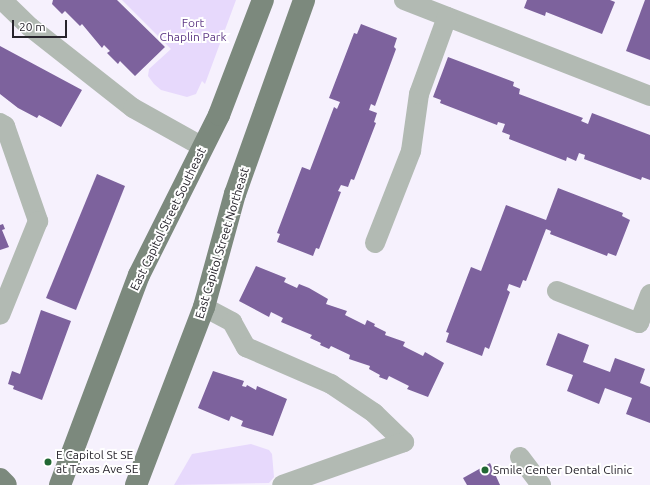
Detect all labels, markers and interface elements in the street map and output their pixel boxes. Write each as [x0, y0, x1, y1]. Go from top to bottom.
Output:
scale bar [14, 12, 69, 38]
park label: Fort Chaplin Park [160, 16, 226, 44]
text: 20 m [19, 20, 46, 33]
street label: East Capitol Street Southeast [127, 145, 209, 293]
street label: East Capitol Street Northeast [192, 166, 252, 320]
place label: E Capitol St SE at Texas Ave SE [56, 448, 138, 476]
marker: E Capitol St SE at Texas Ave SE [43, 457, 53, 467]
place label: Smile Center Dental Clinic [493, 463, 632, 477]
marker: Smile Center Dental Clinic [480, 465, 490, 475]

